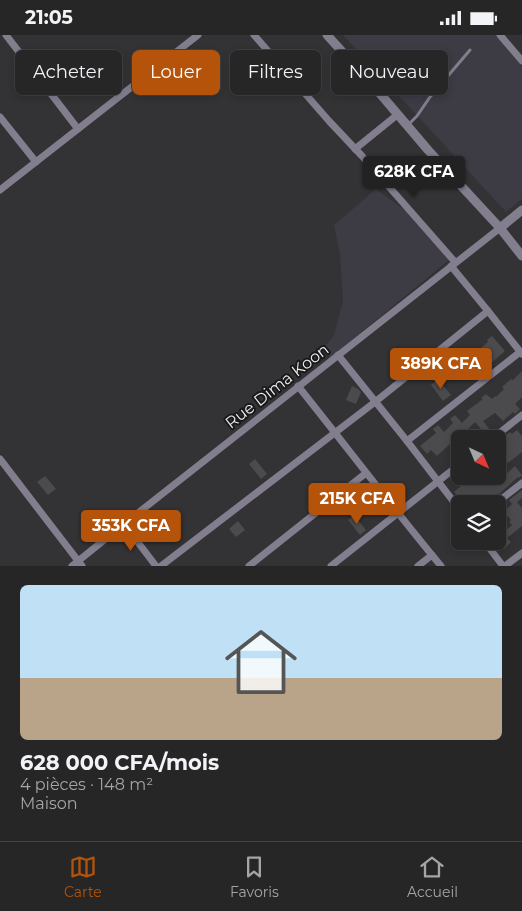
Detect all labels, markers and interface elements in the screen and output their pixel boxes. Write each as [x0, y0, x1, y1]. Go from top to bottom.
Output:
text: 21:05 [25, 6, 73, 29]
chip: Acheter [15, 50, 122, 95]
chip: Louer [132, 50, 220, 95]
chip: Filtres [230, 50, 321, 95]
chip: Nouveau [331, 50, 448, 95]
pin: 628K CFA [362, 155, 466, 198]
text: 628K CFA [374, 162, 454, 181]
street label: Rue Dima Koon [221, 340, 333, 432]
pin: 389K CFA [389, 347, 493, 390]
text: 389K CFA [401, 354, 481, 373]
north arrow [451, 430, 506, 485]
map controls [451, 430, 506, 550]
pin: 215K CFA [305, 483, 409, 525]
text: 215K CFA [319, 489, 395, 508]
button: layers [451, 495, 506, 550]
pin: 353K CFA [79, 509, 183, 552]
text: 353K CFA [92, 516, 170, 535]
icon: home [216, 617, 306, 707]
text: 628 000 CFA/mois [20, 750, 219, 775]
text: 4 pièces · 148 m² [20, 775, 153, 794]
text: Maison [20, 794, 78, 813]
tab: Carte [64, 853, 102, 901]
tab: Favoris [230, 853, 279, 901]
tab: Accueil [407, 853, 458, 901]

